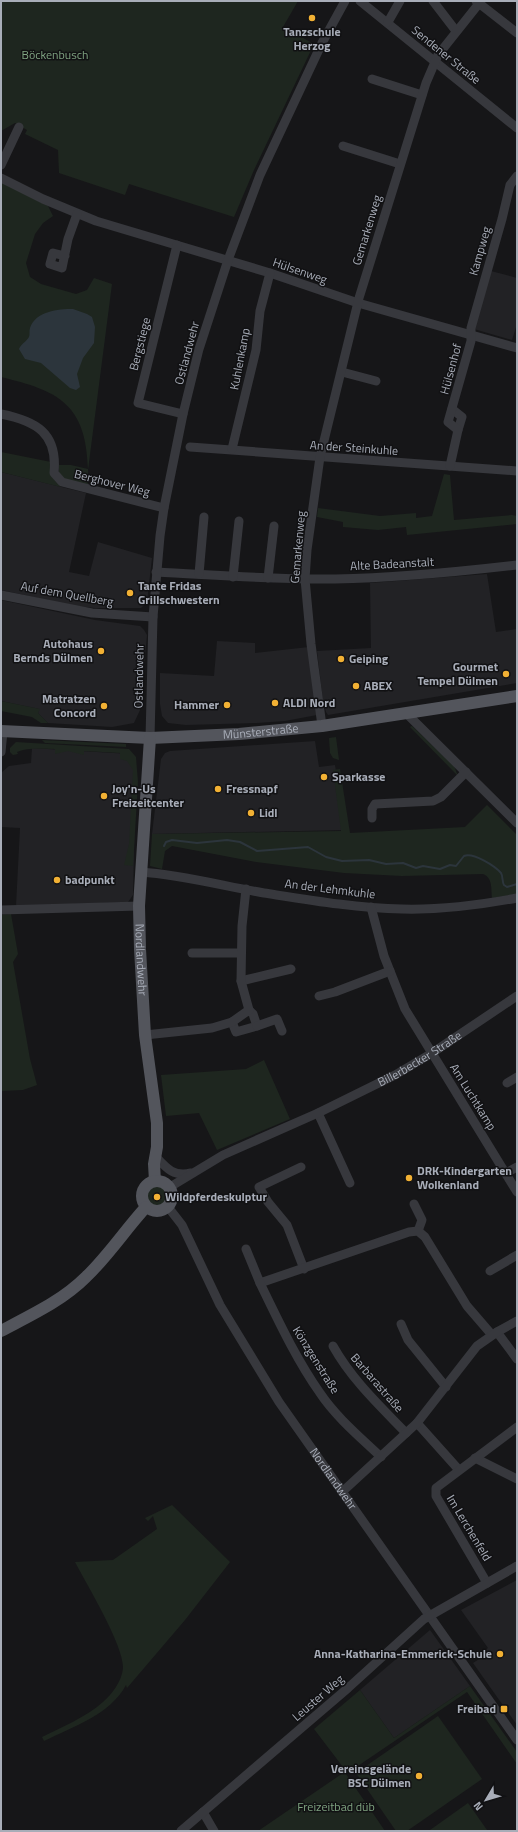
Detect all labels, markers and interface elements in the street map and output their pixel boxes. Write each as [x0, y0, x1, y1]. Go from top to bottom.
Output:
marker: Tanzschule Herzog [307, 13, 317, 23]
street label: Sendener Straße [408, 21, 485, 89]
place label: Tanzschule Herzog [283, 22, 341, 55]
park label: Böckenbusch [22, 45, 89, 64]
street label: Gemarkenweg [347, 192, 386, 268]
street label: Kampweg [463, 224, 496, 278]
street label: Hülsenweg [270, 252, 330, 289]
street label: Bergstiege [124, 315, 155, 373]
street label: Ostlandwehr [169, 319, 204, 387]
street label: Kuhlenkamp [224, 326, 255, 392]
street label: Hülsenhof [435, 341, 466, 396]
street label: An der Steinkuhle [309, 435, 399, 460]
street label: Berghover Weg [72, 464, 152, 501]
street label: Gemarkenweg [285, 510, 310, 584]
street label: Alte Badeanstalt [350, 552, 435, 575]
street label: Auf dem Quellberg [19, 576, 115, 611]
place label: Tante Fridas Grillschwestern [138, 576, 220, 609]
marker: Tante Fridas Grillschwestern [125, 588, 135, 598]
place label: Autohaus Bernds Dülmen [13, 634, 93, 667]
street label: Ostlandwehr [128, 643, 149, 709]
marker: Autohaus Bernds Dülmen [96, 646, 106, 656]
place label: Geiping [349, 649, 389, 668]
marker: Geiping [336, 654, 346, 664]
place label: Gourmet Tempel Dülmen [417, 657, 499, 690]
marker: Gourmet Tempel Dülmen [501, 669, 511, 679]
place label: ABEX [364, 676, 392, 695]
marker: ABEX [351, 681, 361, 691]
place label: Matratzen Concord [42, 689, 96, 722]
place label: ALDI Nord [283, 693, 335, 712]
place label: Hammer [174, 695, 220, 714]
marker: ALDI Nord [270, 698, 280, 708]
marker: Hammer [222, 700, 232, 710]
marker: Matratzen Concord [99, 701, 109, 711]
street label: Münsterstraße [222, 718, 299, 744]
place label: Sparkasse [332, 767, 385, 786]
marker: Sparkasse [319, 772, 329, 782]
place label: Joy'n-Us Freizeitcenter [112, 779, 184, 812]
place label: Fressnapf [226, 779, 278, 798]
marker: Fressnapf [213, 784, 223, 794]
marker: Joy'n-Us Freizeitcenter [99, 791, 109, 801]
place label: Lidl [259, 803, 278, 822]
marker: Lidl [246, 808, 256, 818]
place label: badpunkt [65, 870, 115, 889]
street label: An der Lehmkuhle [284, 874, 376, 903]
marker: badpunkt [52, 875, 62, 885]
street label: Nordlandwehr [130, 923, 153, 996]
street label: Billerbecker Straße [374, 1026, 465, 1091]
street label: Am Luchtkamp [445, 1060, 502, 1134]
place label: DRK-Kindergarten Wolkenland [417, 1161, 512, 1194]
marker: DRK-Kindergarten Wolkenland [404, 1173, 414, 1183]
place label: Wildpferdeskulptur [165, 1187, 267, 1206]
marker: Wildpferdeskulptur [152, 1192, 162, 1202]
street label: Könzgenstraße [288, 1322, 345, 1397]
street label: Barbarastraße [346, 1349, 408, 1416]
street label: Nordlandwehr [305, 1444, 362, 1514]
street label: Im Lerchenfeld [442, 1491, 497, 1565]
place label: Anna-Katharina-Emmerick-Schule [314, 1644, 492, 1663]
marker: Anna-Katharina-Emmerick-Schule [495, 1649, 505, 1659]
street label: Leuster Weg [288, 1670, 348, 1726]
place label: Freibad [457, 1699, 496, 1718]
marker: Freibad [499, 1704, 509, 1714]
place label: Vereinsgelände BSC Dülmen [331, 1759, 411, 1792]
marker: Vereinsgelände BSC Dülmen [414, 1771, 424, 1781]
north arrow [466, 1780, 506, 1820]
park label: Freizeitbad düb [297, 1797, 375, 1816]
text: N [469, 1798, 487, 1814]

